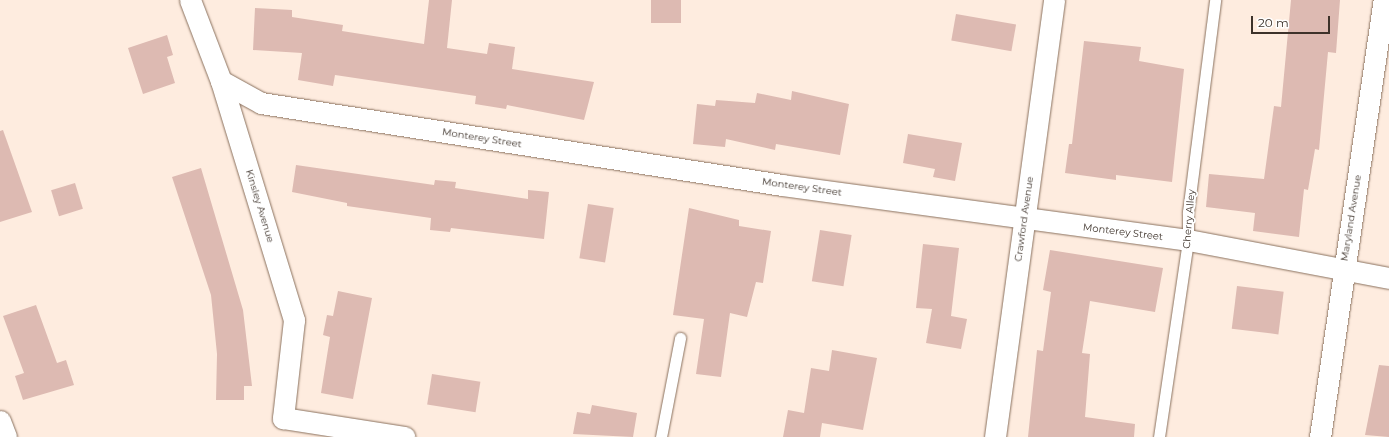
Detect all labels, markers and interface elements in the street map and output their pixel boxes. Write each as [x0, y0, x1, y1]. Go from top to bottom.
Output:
scale bar [1253, 8, 1332, 34]
text: 20 m [1258, 15, 1289, 30]
street label: Monterey Street [441, 126, 523, 150]
street label: Kinsley Avenue [243, 168, 277, 244]
street label: Maryland Avenue [1338, 174, 1364, 262]
street label: Monterey Street [761, 175, 843, 199]
street label: Crawford Avenue [1012, 176, 1036, 262]
street label: Cherry Alley [1180, 189, 1198, 249]
street label: Monterey Street [1082, 221, 1164, 243]

